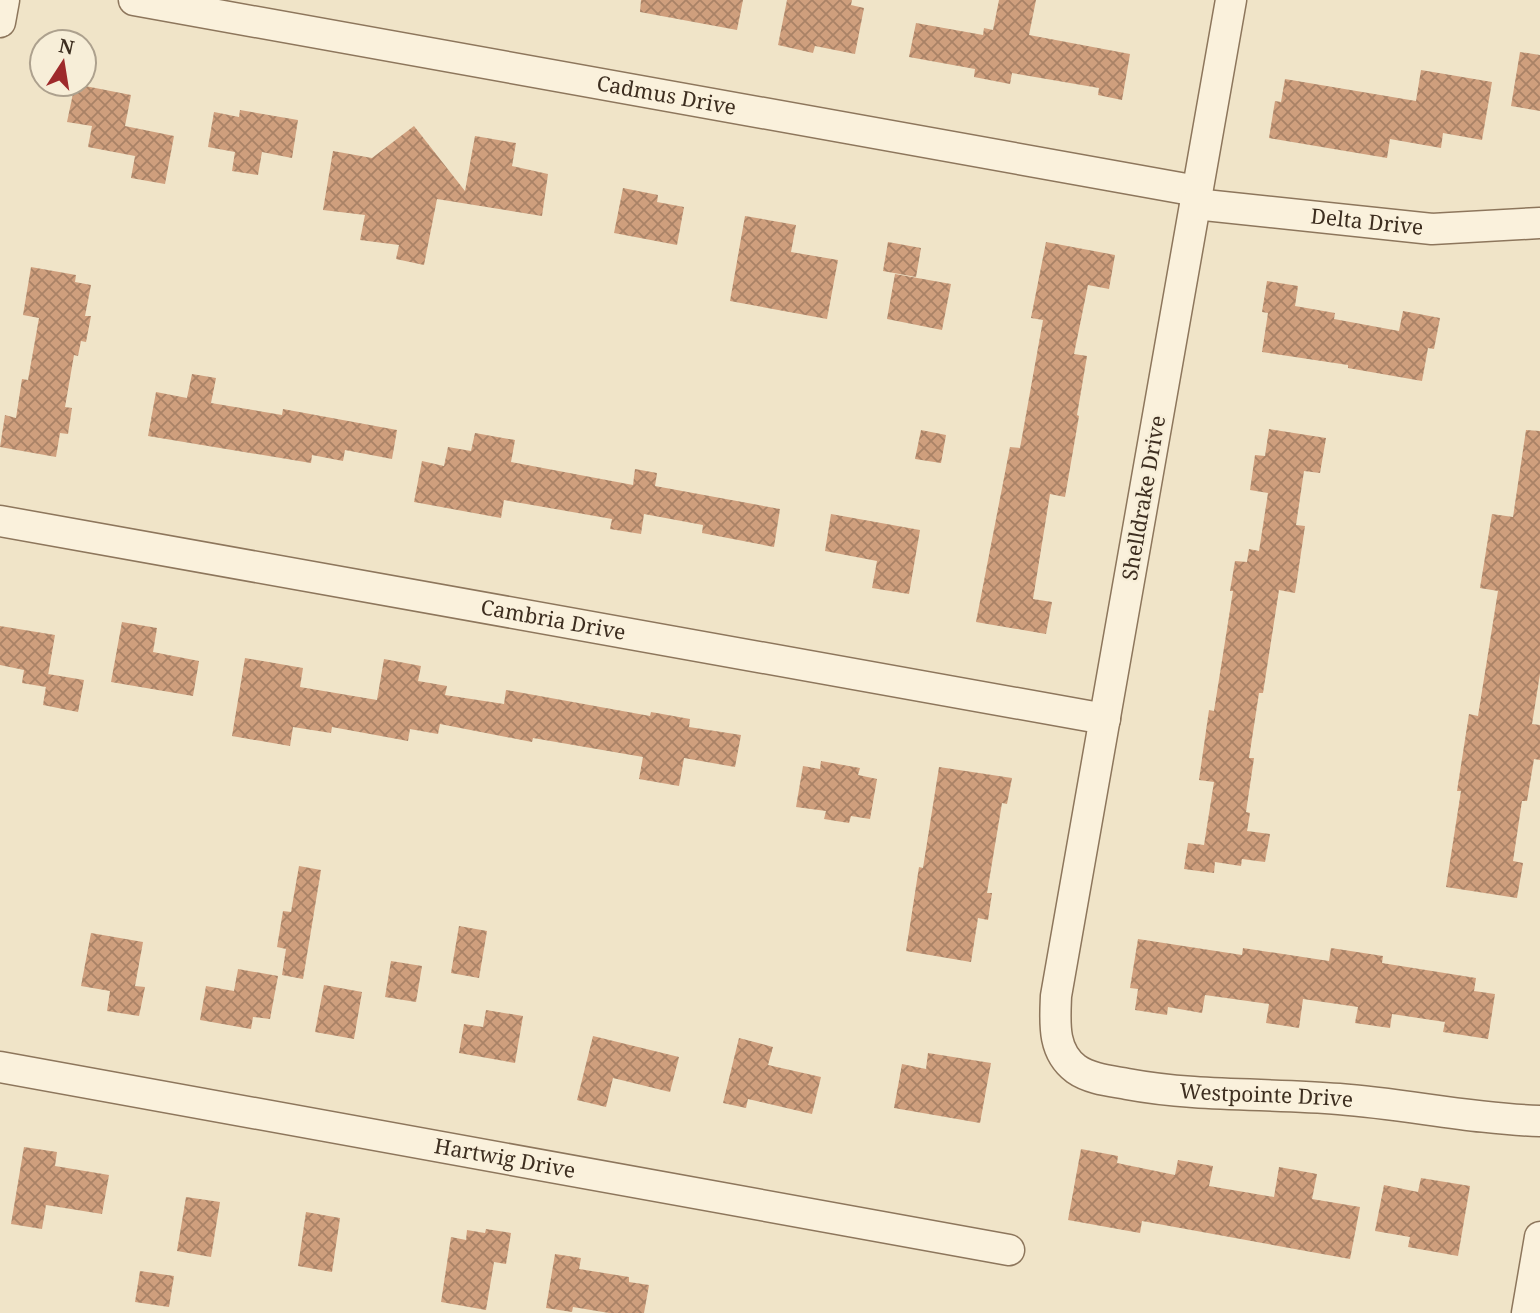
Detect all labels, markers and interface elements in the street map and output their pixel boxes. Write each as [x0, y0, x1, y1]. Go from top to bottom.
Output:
north arrow [28, 28, 98, 98]
text: N [57, 32, 77, 61]
street label: Cadmus Drive [595, 68, 739, 121]
street label: Delta Drive [1309, 201, 1425, 241]
street label: Shelldrake Drive [1115, 413, 1171, 583]
street label: Cambria Drive [479, 592, 628, 646]
street label: Westpointe Drive [1179, 1076, 1354, 1113]
street label: Hartwig Drive [432, 1131, 578, 1184]

